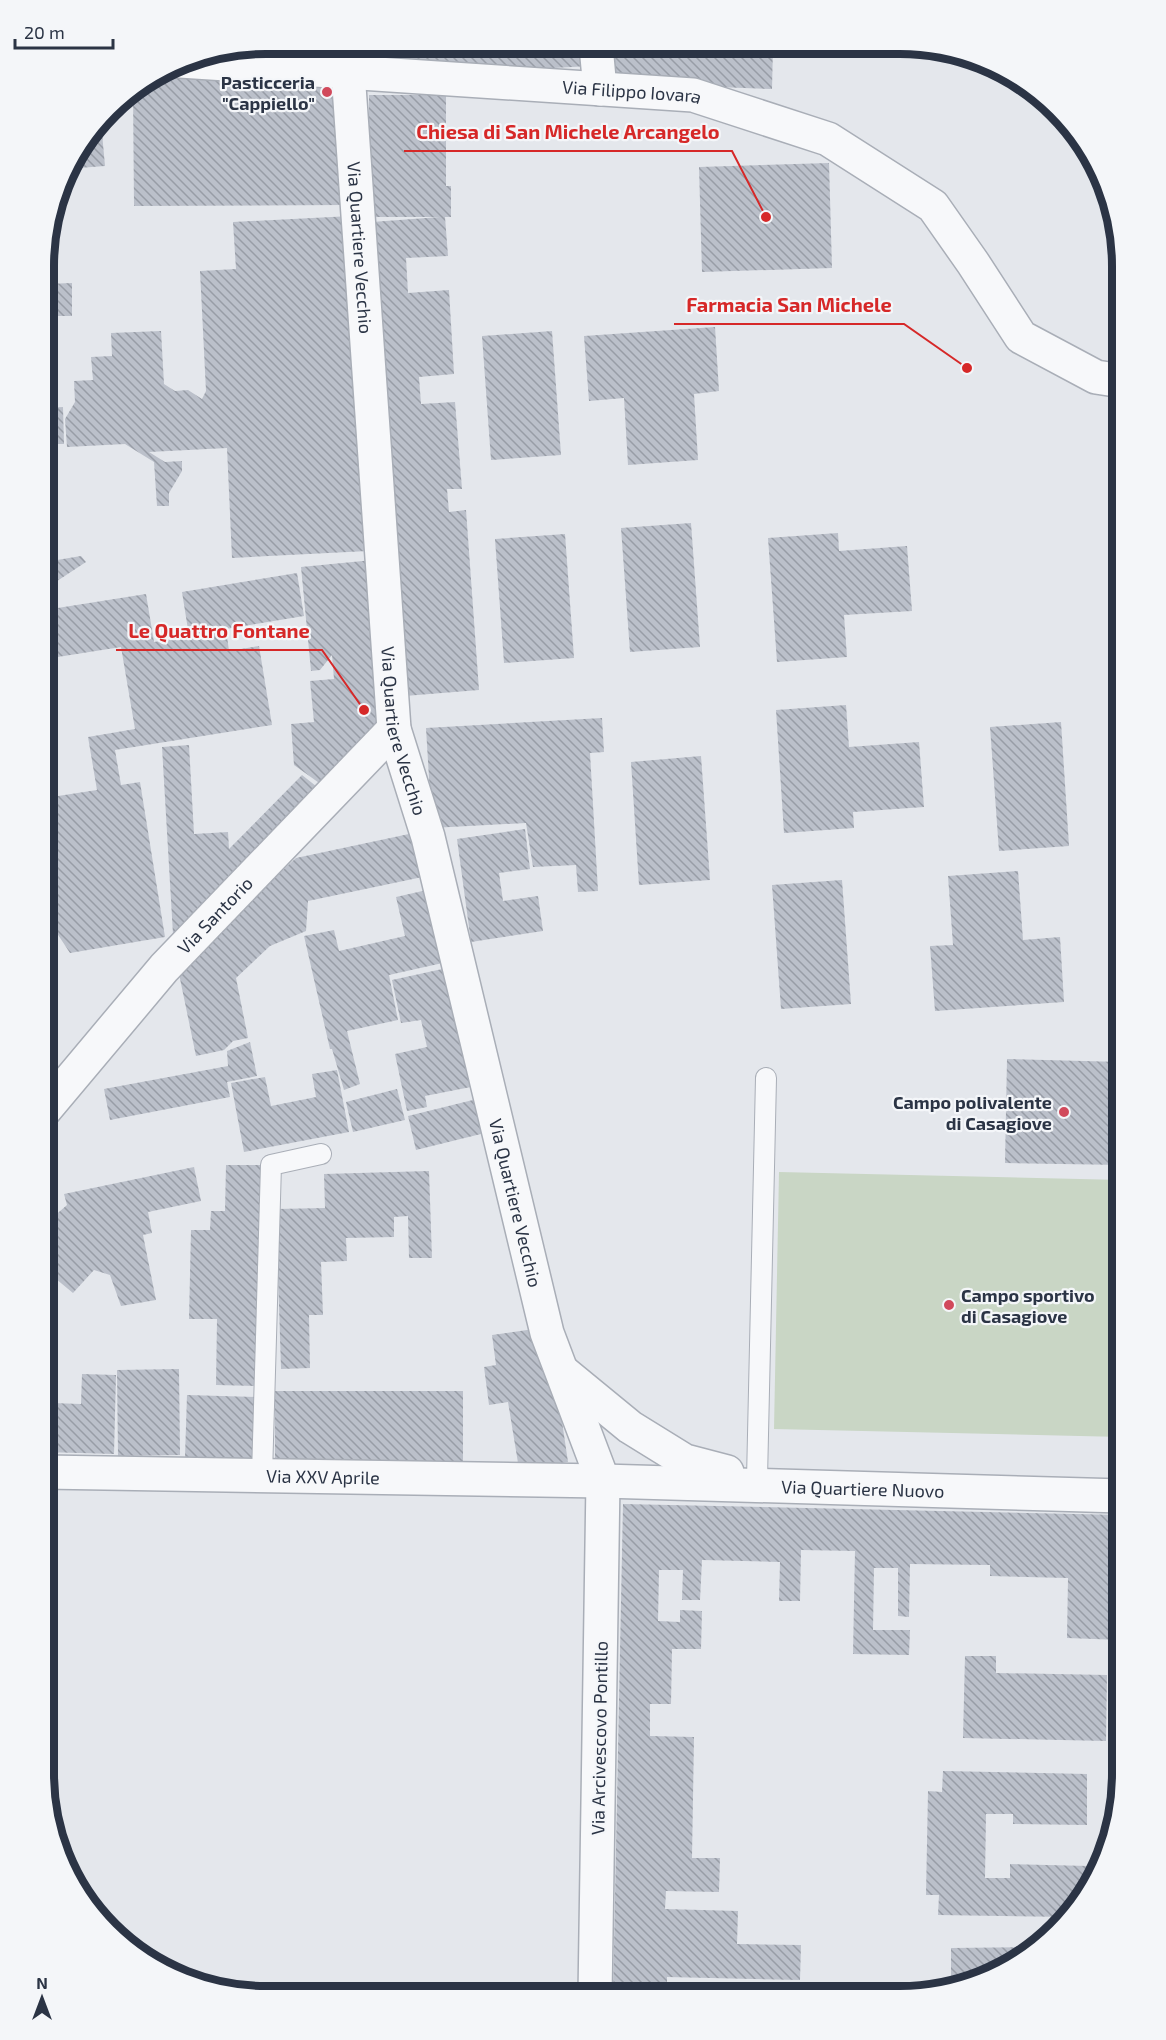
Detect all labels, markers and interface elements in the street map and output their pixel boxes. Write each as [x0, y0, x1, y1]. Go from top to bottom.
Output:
scale bar [15, 12, 112, 50]
text: 20 m [24, 21, 65, 43]
place label: Pasticceria "Cappiello" [221, 71, 315, 114]
street label: Via Filippo Iovara [562, 75, 705, 108]
marker: Pasticceria "Cappiello" [320, 85, 334, 99]
callout: Chiesa di San Michele Arcangelo [404, 113, 732, 151]
text: Chiesa di San Michele Arcangelo [416, 119, 720, 143]
street label: Via Quartiere Vecchio [343, 161, 377, 334]
callout: Farmacia San Michele [674, 286, 904, 324]
text: Farmacia San Michele [686, 292, 892, 316]
callout: Le Quattro Fontane [116, 612, 322, 650]
text: Le Quattro Fontane [128, 618, 310, 643]
street label: Via Quartiere Vecchio [377, 646, 431, 818]
street label: Via Santorio [173, 872, 257, 958]
place label: Campo polivalente di Casagiove [893, 1091, 1052, 1134]
marker: Campo polivalente di Casagiove [1057, 1105, 1071, 1119]
street label: Via Quartiere Vecchio [485, 1116, 547, 1289]
place label: Campo sportivo di Casagiove [961, 1284, 1095, 1327]
marker: Campo sportivo di Casagiove [942, 1298, 956, 1312]
street label: Via XXV Aprile [266, 1465, 380, 1488]
street label: Via Quartiere Nuovo [781, 1475, 945, 1502]
street label: Via Arcivescovo Pontillo [586, 1641, 612, 1835]
north arrow [12, 1968, 72, 2028]
text: N [36, 1973, 48, 1992]

